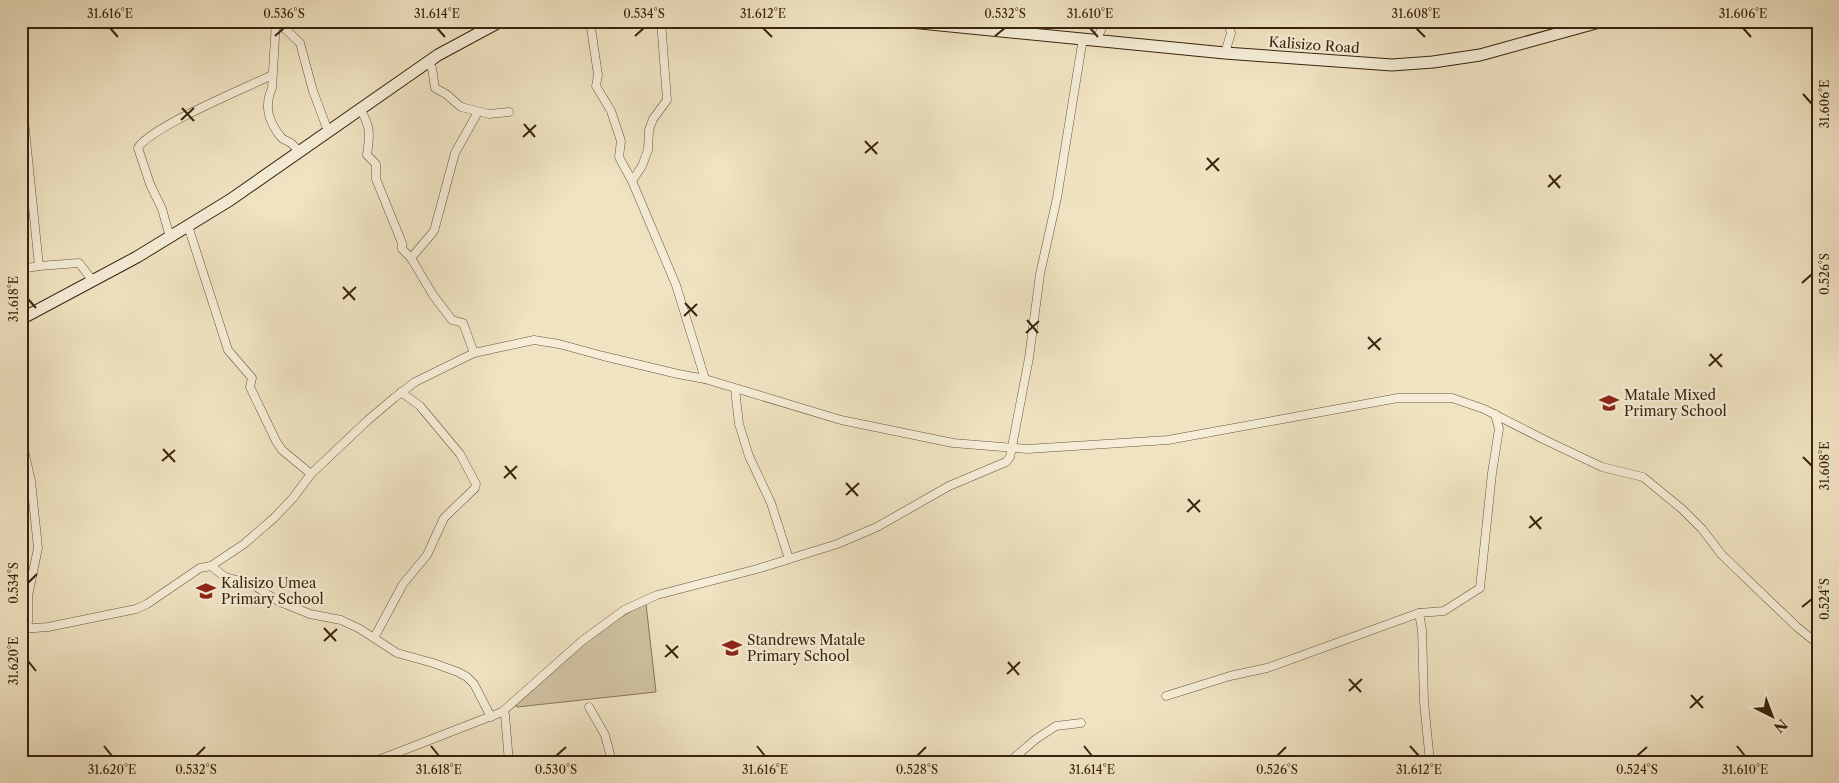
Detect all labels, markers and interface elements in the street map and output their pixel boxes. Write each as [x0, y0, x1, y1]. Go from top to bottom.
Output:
text: 31.616°E [87, 6, 133, 21]
text: 0.536°S [263, 6, 305, 21]
text: 31.614°E [414, 6, 460, 21]
text: 0.534°S [623, 6, 665, 21]
text: 31.612°E [740, 6, 786, 21]
text: 0.532°S [984, 6, 1026, 21]
text: 31.610°E [1067, 6, 1113, 21]
text: 31.608°E [1392, 6, 1440, 21]
text: 31.606°E [1719, 6, 1767, 21]
street label: Kalisizo Road [1268, 33, 1361, 57]
text: 31.606°E [1817, 80, 1832, 128]
text: 0.526°S [1817, 253, 1832, 295]
text: 31.618°E [6, 276, 21, 322]
place label: Matale Mixed Primary School [1624, 386, 1727, 420]
school or university icon: Matale Mixed Primary School [1598, 392, 1620, 414]
text: 31.608°E [1817, 442, 1832, 490]
text: 0.534°S [6, 562, 21, 604]
place label: Kalisizo Umea Primary School [221, 574, 324, 608]
text: 0.524°S [1817, 578, 1832, 620]
school or university icon: Kalisizo Umea Primary School [195, 580, 217, 602]
place label: Standrews Matale Primary School [747, 631, 865, 665]
text: 31.620°E [6, 637, 21, 685]
school or university icon: Standrews Matale Primary School [721, 637, 743, 659]
north arrow [1746, 690, 1796, 740]
text: N [1770, 715, 1791, 736]
text: 31.620°E [88, 762, 136, 777]
text: 0.532°S [175, 762, 217, 777]
text: 31.618°E [416, 762, 462, 777]
text: 0.530°S [535, 762, 577, 777]
text: 31.616°E [742, 762, 788, 777]
text: 0.528°S [896, 762, 938, 777]
text: 31.614°E [1069, 762, 1115, 777]
text: 0.526°S [1256, 762, 1298, 777]
text: 31.612°E [1396, 762, 1442, 777]
text: 0.524°S [1616, 762, 1658, 777]
text: 31.610°E [1722, 762, 1768, 777]

